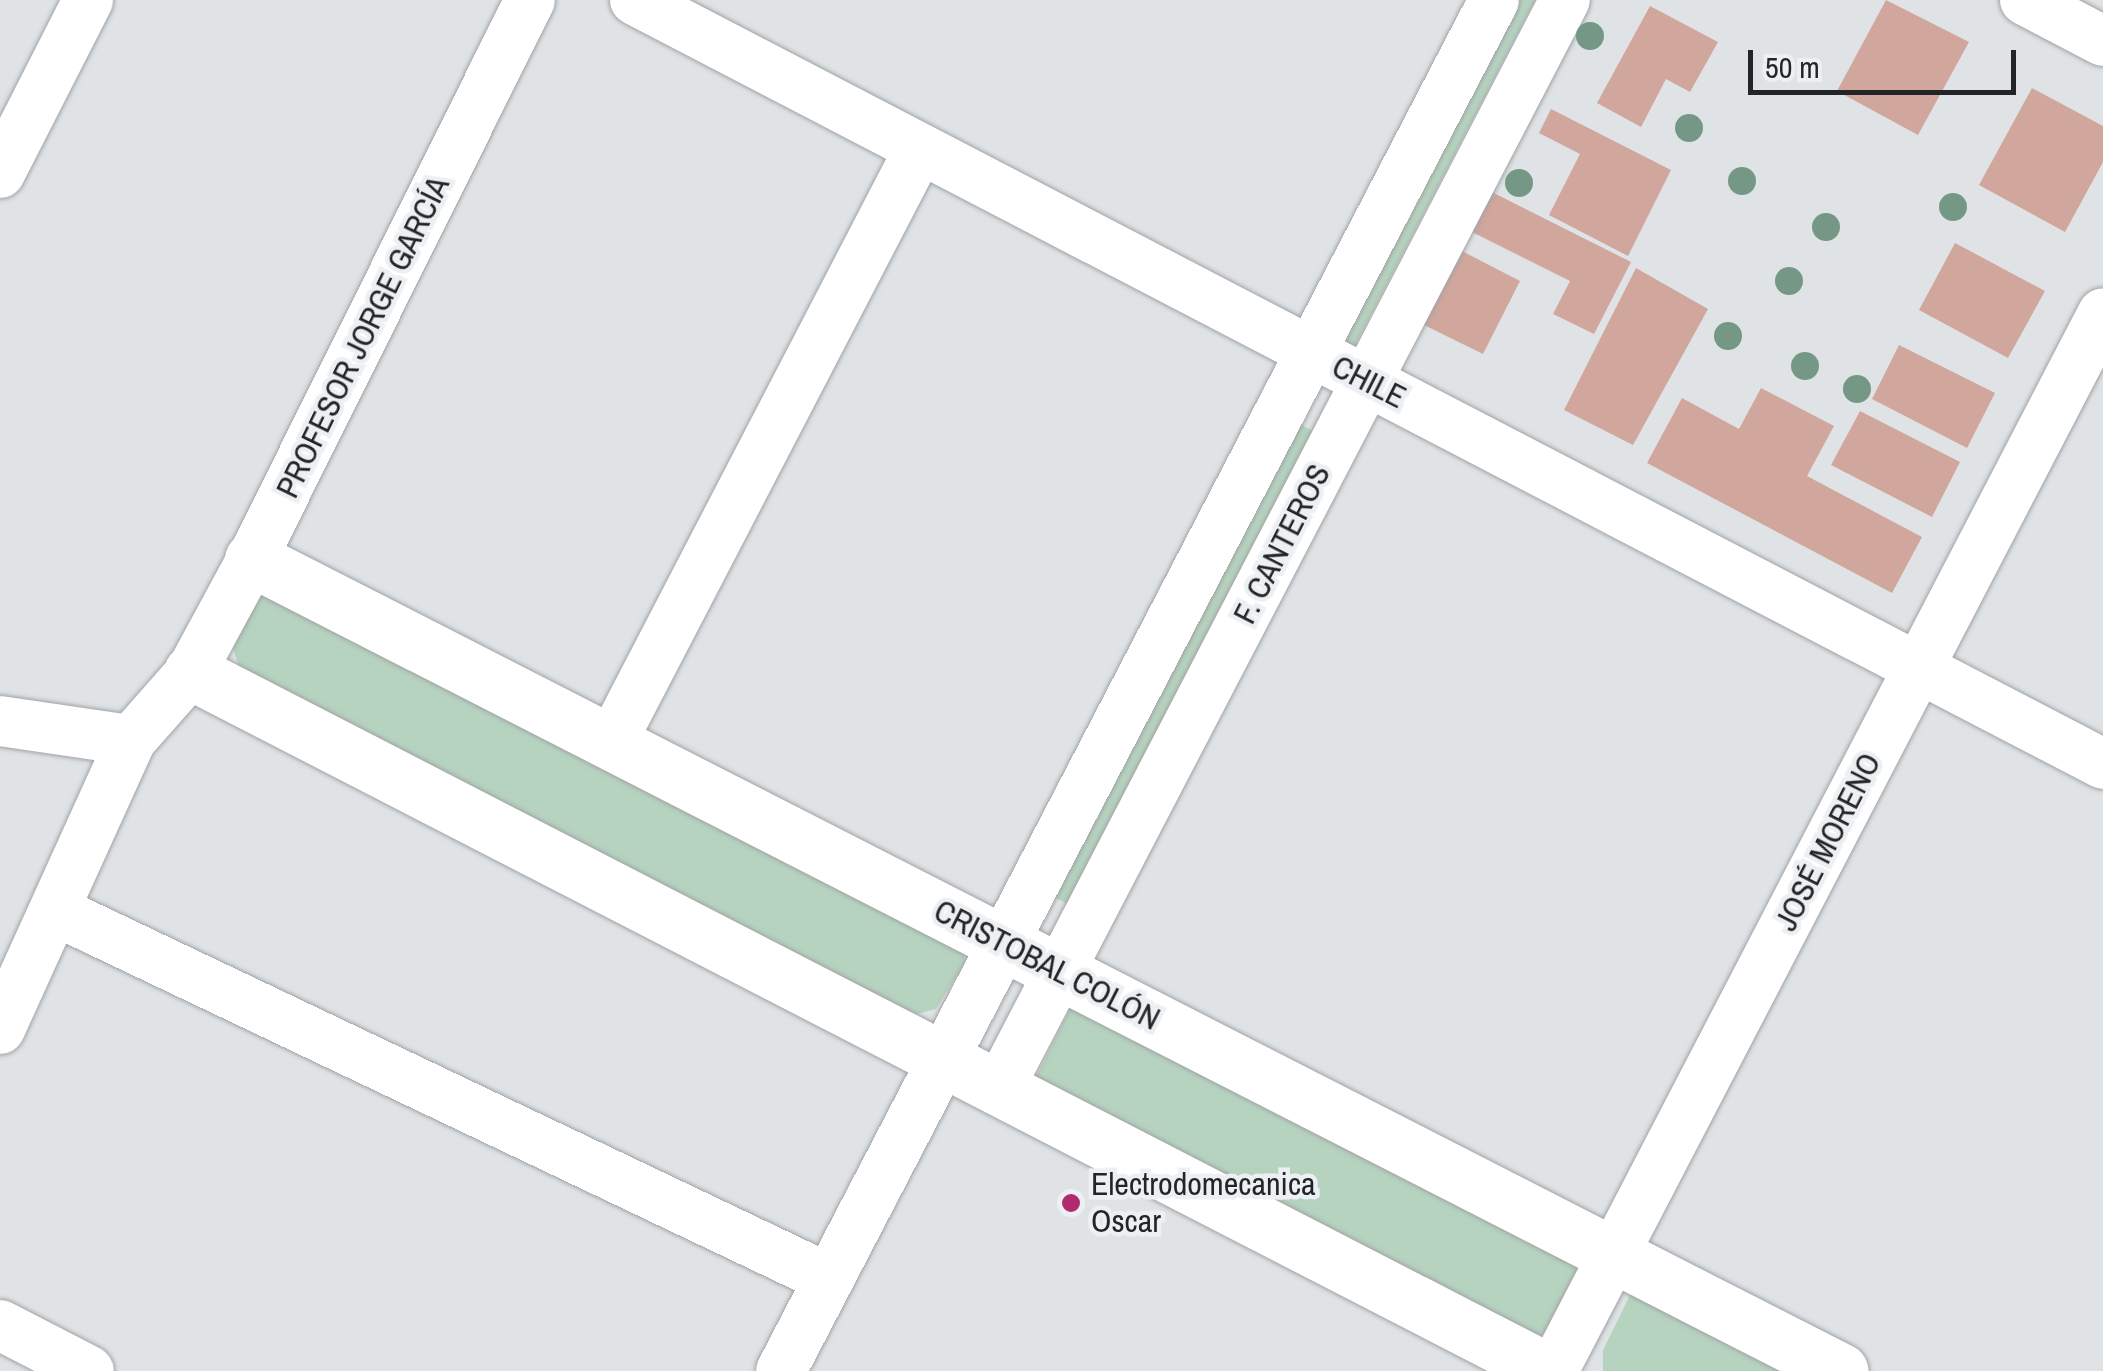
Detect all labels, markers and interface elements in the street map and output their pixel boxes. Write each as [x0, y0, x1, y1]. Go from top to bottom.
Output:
scale bar [1753, 30, 2020, 92]
text: 50 m [1765, 47, 1820, 87]
street label: PROFESOR JORGE GARCÍA [268, 170, 458, 504]
street label: CHILE [1326, 347, 1412, 417]
street label: F. CANTEROS [1226, 458, 1338, 630]
street label: JOSÉ MORENO [1767, 747, 1889, 937]
street label: CRISTOBAL COLÓN [927, 891, 1167, 1039]
place label: Electrodomecanica Oscar [1091, 1166, 1316, 1241]
marker: Electrodomecanica Oscar [1060, 1192, 1082, 1214]

